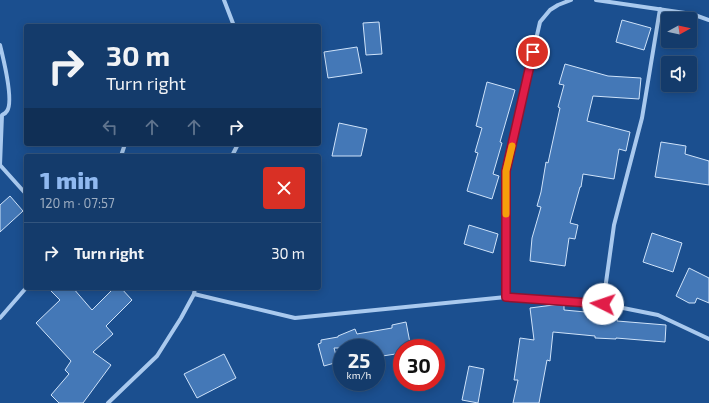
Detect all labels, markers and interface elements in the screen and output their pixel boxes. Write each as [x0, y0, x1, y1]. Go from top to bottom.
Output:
north arrow [661, 12, 697, 48]
map controls [661, 12, 697, 92]
pin [516, 35, 550, 69]
text: 30 m [106, 38, 170, 72]
icon: right [40, 40, 92, 92]
icon: arrive [522, 41, 544, 63]
button: sound [661, 56, 697, 92]
text: Turn right [106, 72, 186, 94]
icon: left [99, 116, 121, 138]
icon: ahead [141, 116, 163, 138]
icon: ahead [183, 116, 205, 138]
icon: right [225, 116, 247, 138]
text: 1 min [40, 165, 99, 194]
button: close [263, 167, 305, 209]
text: 120 m · 07:57 [40, 195, 115, 211]
icon: right [40, 242, 62, 264]
text: Turn right [74, 244, 144, 262]
text: 30 m [271, 244, 305, 262]
position arrow [582, 283, 624, 325]
speed limit sign: 30 [393, 339, 445, 391]
text: 25 [348, 348, 370, 372]
text: km/h [347, 369, 371, 381]

